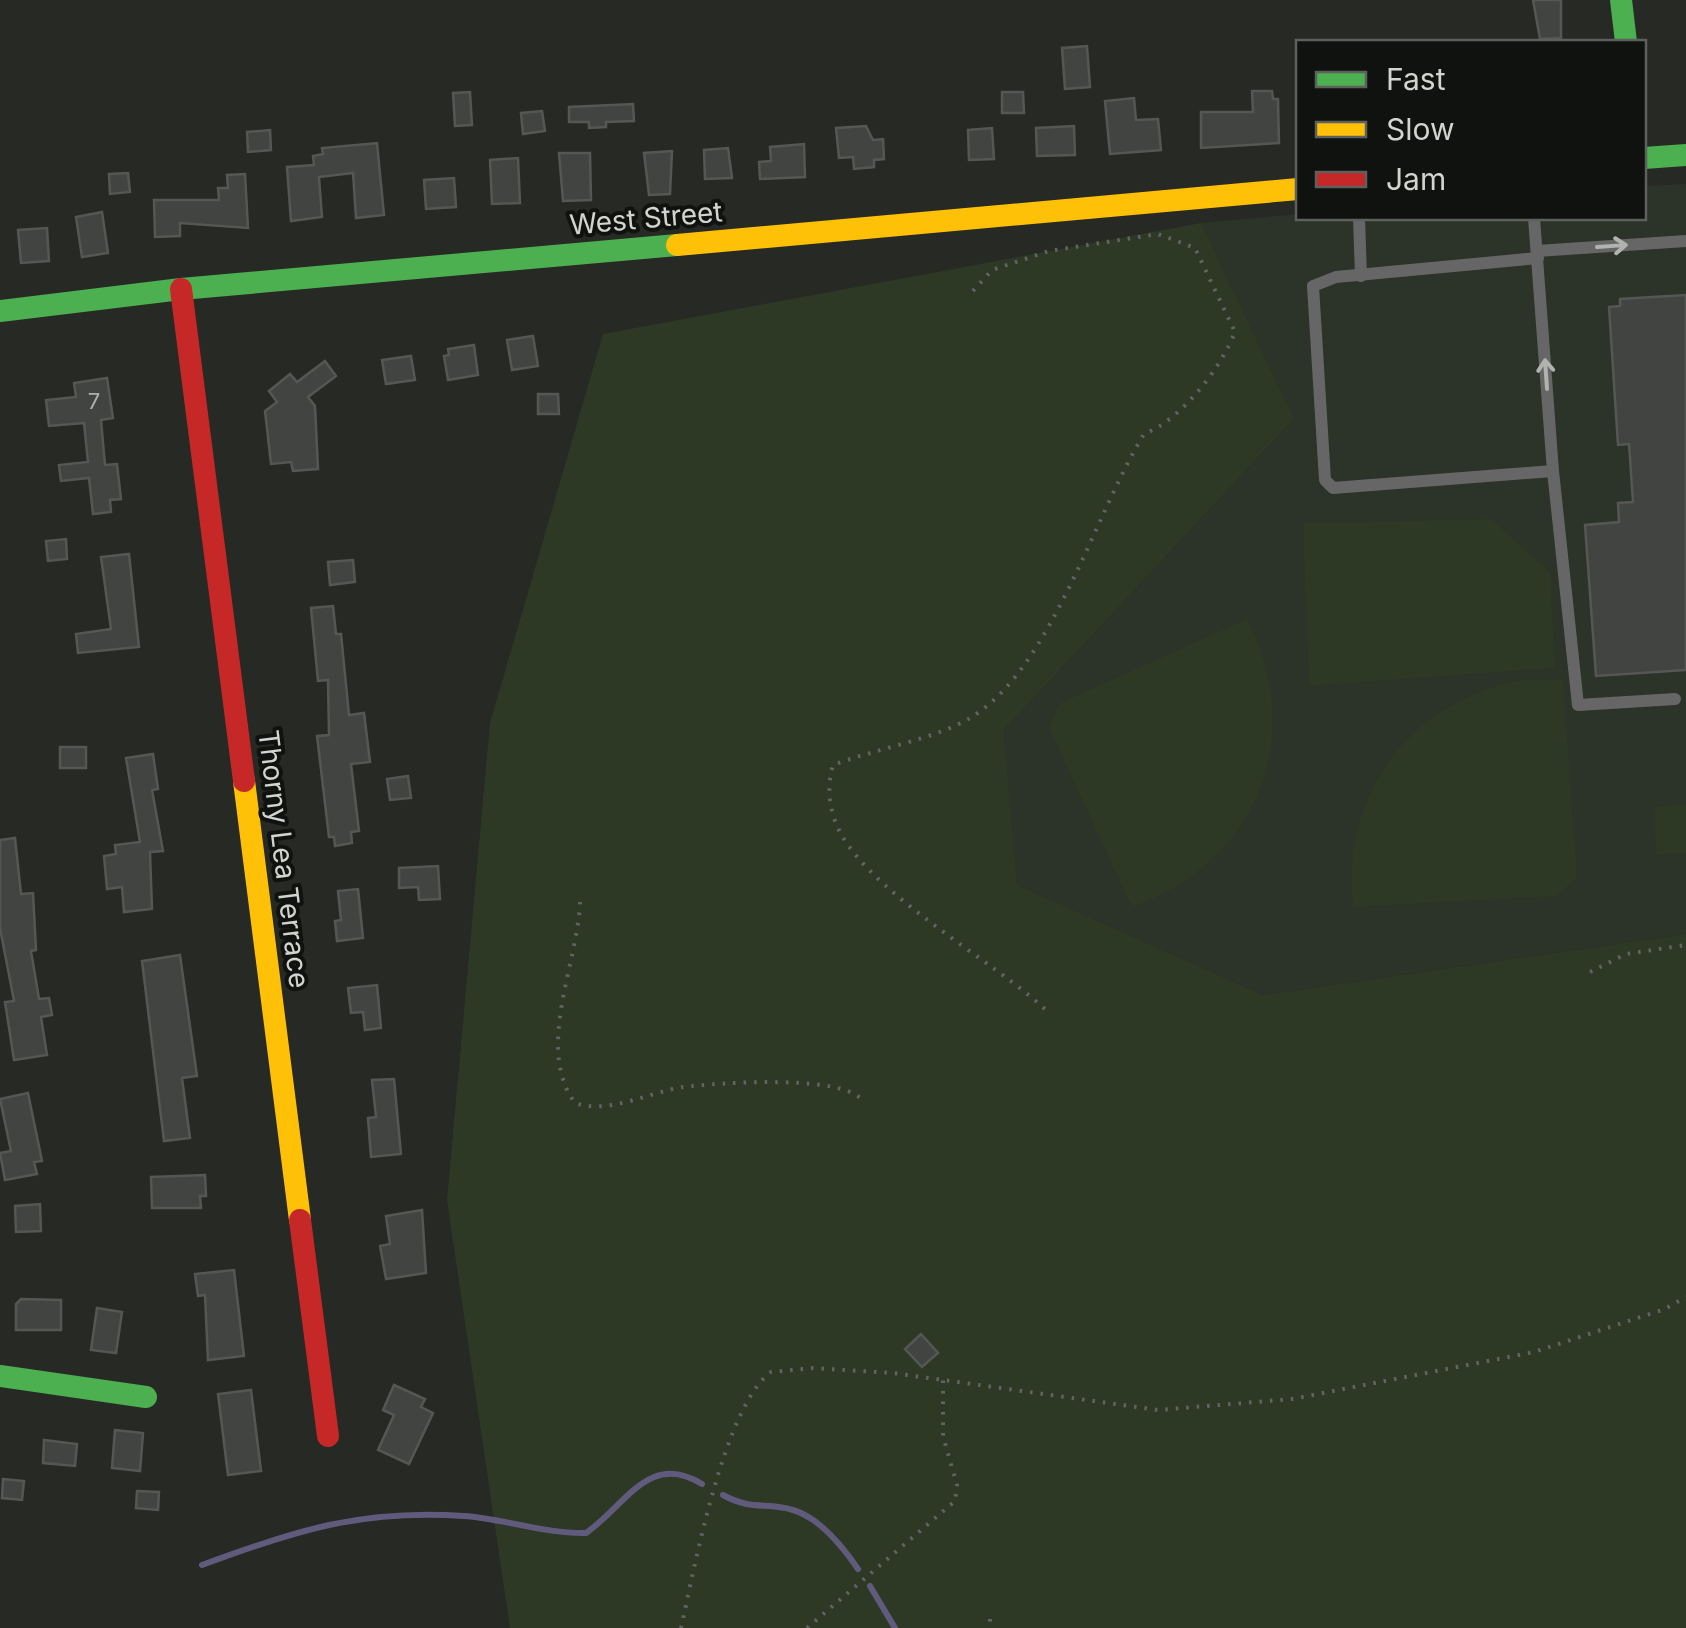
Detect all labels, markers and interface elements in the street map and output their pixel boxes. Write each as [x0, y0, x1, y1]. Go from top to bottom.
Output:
legend [1296, 40, 1646, 220]
text: Fast [1386, 61, 1446, 97]
text: Slow [1386, 111, 1455, 147]
text: Jam [1386, 161, 1446, 197]
street label: West Street [568, 194, 724, 242]
one-way arrow [1595, 236, 1627, 255]
one-way arrow [1536, 358, 1555, 390]
house number: 7 [88, 388, 100, 414]
street label: Thorny Lea Terrace [251, 728, 317, 990]

